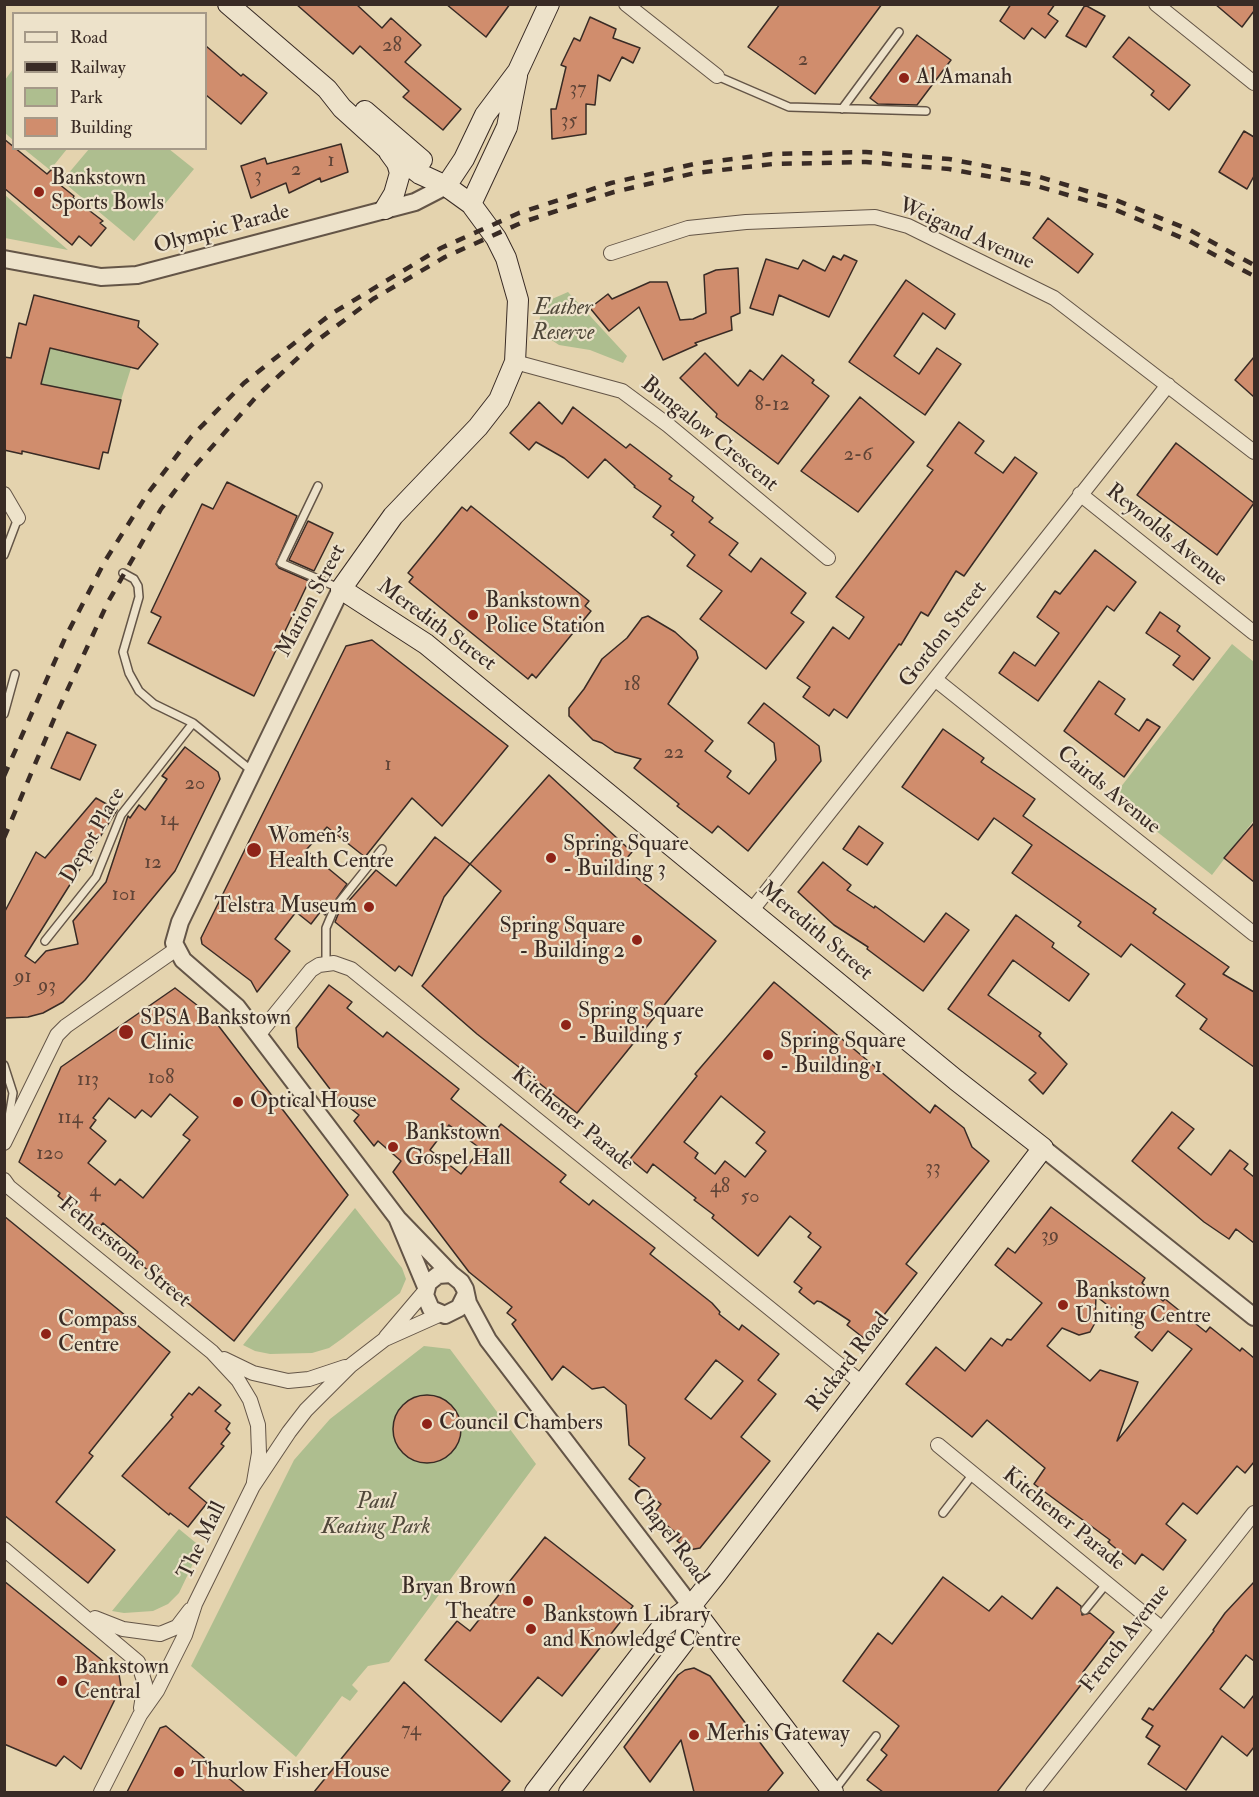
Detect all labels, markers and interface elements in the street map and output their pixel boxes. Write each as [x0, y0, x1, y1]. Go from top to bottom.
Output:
legend [12, 12, 207, 150]
text: Road [70, 26, 108, 49]
house number: 28 [382, 35, 402, 59]
house number: 2 [798, 49, 808, 73]
text: Railway [70, 56, 126, 79]
place label: Al Amanah [916, 65, 1012, 91]
marker: Al Amanah [897, 71, 911, 85]
house number: 37 [570, 78, 586, 102]
text: Park [70, 86, 103, 109]
house number: 35 [561, 110, 577, 134]
text: Building [70, 116, 132, 139]
house number: 1 [327, 150, 335, 174]
house number: 2 [291, 159, 301, 183]
house number: 3 [254, 165, 262, 189]
place label: Bankstown Sports Bowls [51, 166, 164, 218]
marker: Bankstown Sports Bowls [32, 185, 46, 199]
street label: Weigand Avenue [894, 193, 1038, 277]
street label: Olympic Parade [151, 199, 293, 261]
park label: Eather Reserve [532, 296, 594, 348]
street label: Bungalow Crescent [635, 372, 783, 498]
house number: 8-12 [754, 394, 790, 418]
house number: 2-6 [844, 444, 872, 468]
street label: Reynolds Avenue [1100, 479, 1232, 593]
street label: Marion Street [271, 540, 353, 662]
street label: Meredith Street [371, 574, 501, 678]
street label: Gordon Street [894, 577, 994, 693]
place label: Bankstown Police Station [485, 589, 605, 640]
marker: Bankstown Police Station [466, 608, 480, 622]
house number: 18 [624, 674, 640, 698]
street label: Cairds Avenue [1051, 741, 1165, 841]
house number: 22 [664, 742, 684, 766]
house number: 1 [384, 754, 392, 778]
house number: 20 [185, 773, 205, 797]
street label: Depot Place [56, 783, 132, 889]
house number: 14 [160, 809, 178, 833]
place label: Women's Health Centre [268, 824, 394, 876]
place label: Spring Square - Building 3 [563, 832, 689, 884]
marker: Women's Health Centre [245, 841, 263, 859]
marker: Spring Square - Building 3 [544, 851, 558, 865]
house number: 12 [144, 852, 162, 876]
street label: Meredith Street [753, 877, 877, 987]
house number: 101 [112, 884, 136, 908]
place label: Telstra Museum [215, 894, 357, 920]
marker: Telstra Museum [362, 900, 376, 914]
place label: Spring Square - Building 2 [499, 914, 625, 966]
marker: Spring Square - Building 2 [630, 933, 644, 947]
house number: 91 [14, 966, 32, 990]
house number: 93 [38, 975, 56, 999]
place label: Spring Square - Building 5 [578, 999, 704, 1050]
place label: SPSA Bankstown Clinic [140, 1006, 291, 1058]
marker: Spring Square - Building 5 [559, 1018, 573, 1032]
marker: SPSA Bankstown Clinic [117, 1023, 135, 1041]
place label: Spring Square - Building 1 [780, 1029, 906, 1080]
marker: Spring Square - Building 1 [761, 1048, 775, 1062]
street label: Kitchener Parade [505, 1063, 639, 1177]
house number: 108 [148, 1067, 174, 1091]
house number: 113 [77, 1069, 99, 1093]
place label: Optical House [250, 1089, 377, 1115]
marker: Optical House [231, 1095, 245, 1109]
house number: 114 [57, 1107, 83, 1131]
place label: Bankstown Gospel Hall [405, 1121, 511, 1172]
marker: Bankstown Gospel Hall [386, 1140, 400, 1154]
house number: 120 [36, 1143, 64, 1167]
house number: 33 [925, 1157, 941, 1181]
house number: 48 [710, 1176, 730, 1200]
house number: 4 [90, 1180, 100, 1204]
house number: 50 [741, 1186, 759, 1210]
street label: Fetherstone Street [53, 1192, 195, 1314]
house number: 39 [1041, 1225, 1059, 1249]
place label: Bankstown Uniting Centre [1075, 1279, 1211, 1330]
marker: Bankstown Uniting Centre [1056, 1298, 1070, 1312]
place label: Compass Centre [58, 1308, 137, 1360]
street label: Rickard Road [802, 1308, 896, 1418]
marker: Compass Centre [39, 1327, 53, 1341]
place label: Council Chambers [439, 1411, 603, 1437]
marker: Council Chambers [420, 1417, 434, 1431]
street label: Kitchener Parade [996, 1463, 1130, 1577]
street label: Chapel Road [624, 1484, 714, 1590]
park label: Paul Keating Park [321, 1490, 431, 1542]
street label: The Mall [173, 1498, 233, 1584]
place label: Bryan Brown Theatre [401, 1575, 516, 1627]
street label: French Avenue [1075, 1579, 1177, 1699]
marker: Bryan Brown Theatre [521, 1594, 535, 1608]
place label: Bankstown Library and Knowledge Centre [543, 1603, 741, 1654]
marker: Bankstown Library and Knowledge Centre [524, 1622, 538, 1636]
place label: Bankstown Central [74, 1655, 169, 1706]
marker: Bankstown Central [55, 1674, 69, 1688]
house number: 74 [401, 1719, 421, 1743]
place label: Merhis Gateway [706, 1722, 850, 1748]
marker: Merhis Gateway [687, 1728, 701, 1742]
place label: Thurlow Fisher House [191, 1759, 389, 1785]
marker: Thurlow Fisher House [172, 1765, 186, 1779]

